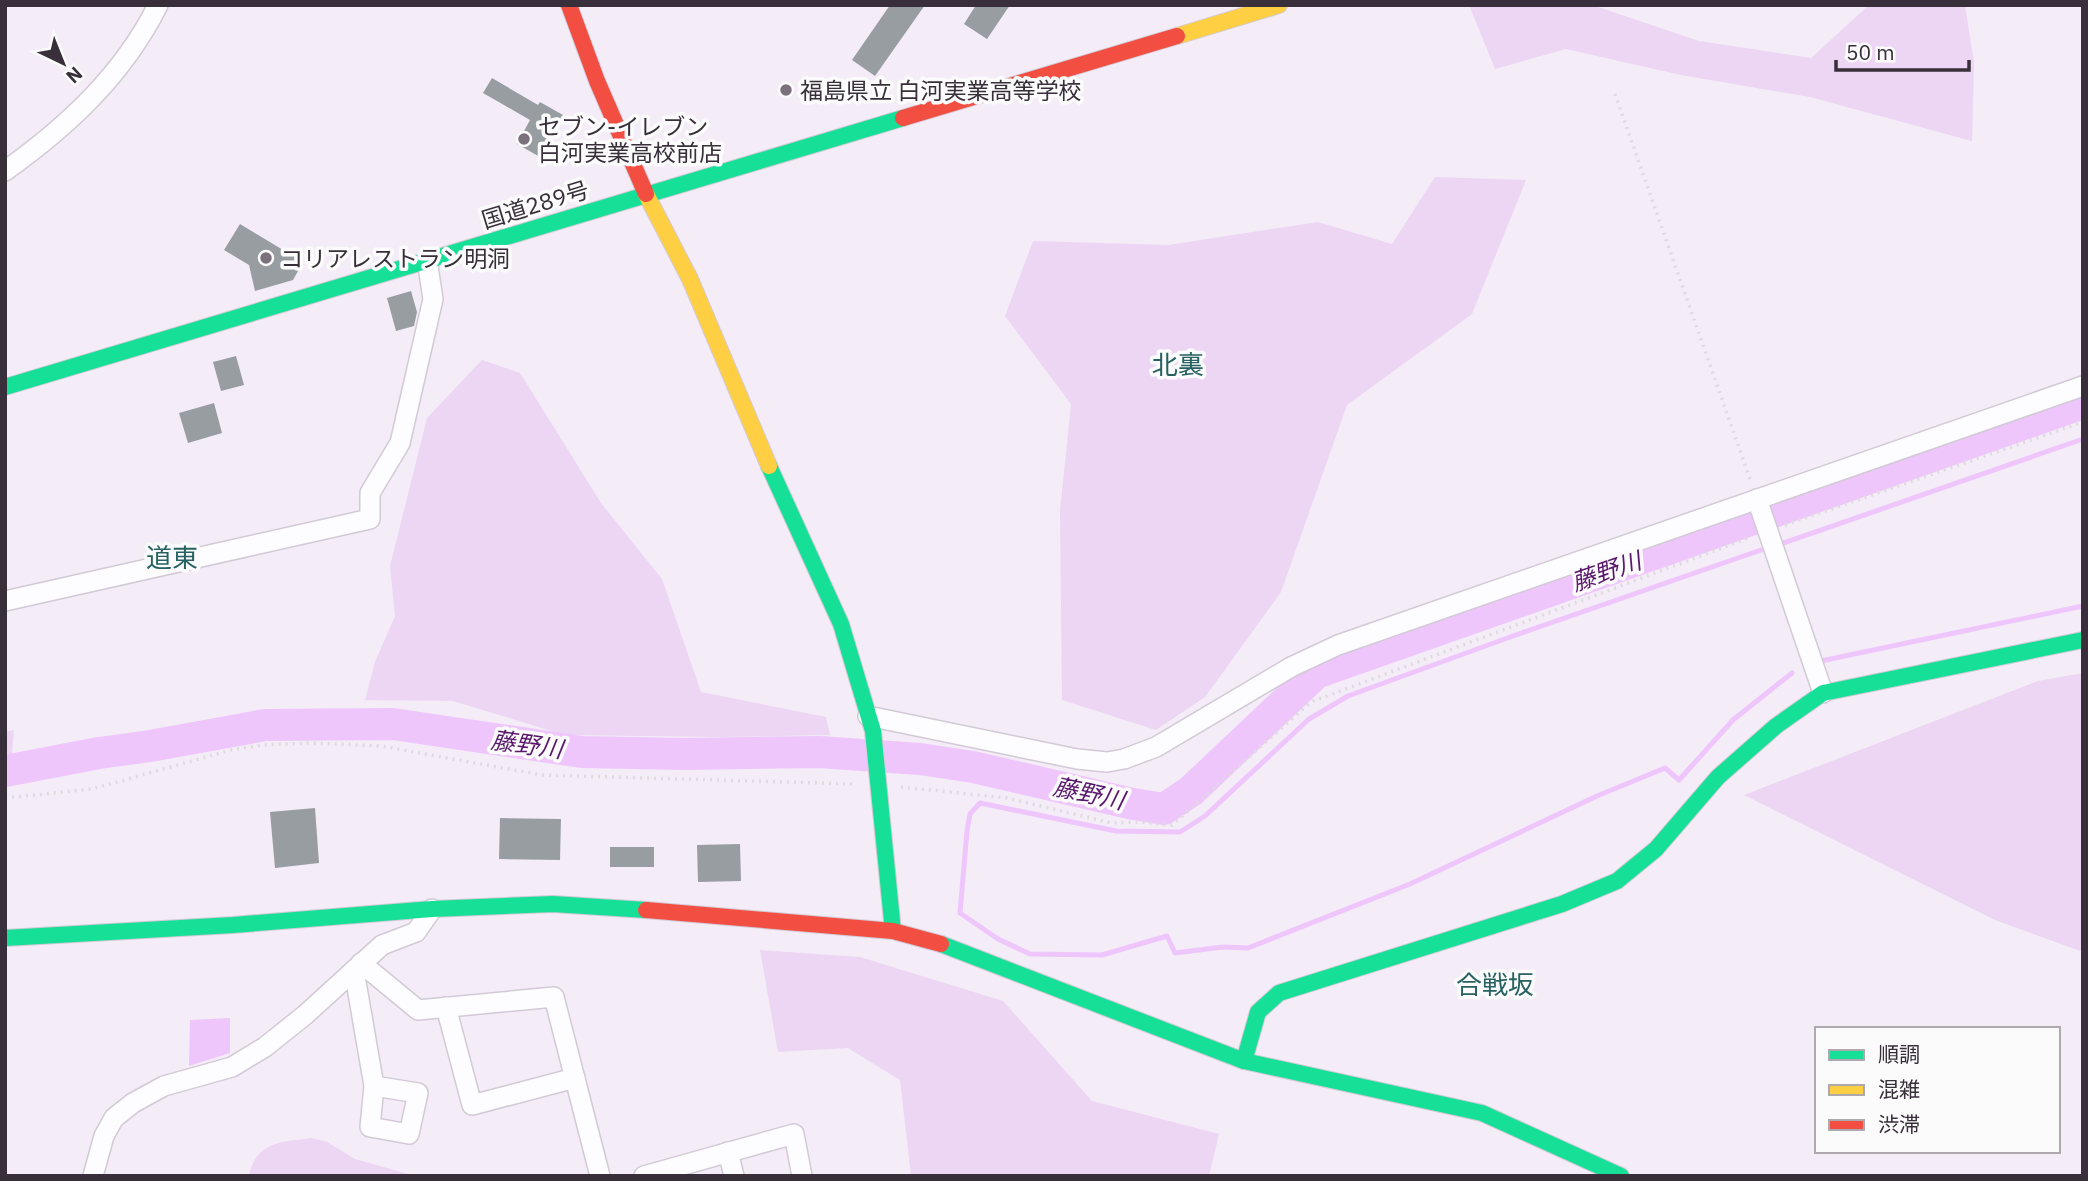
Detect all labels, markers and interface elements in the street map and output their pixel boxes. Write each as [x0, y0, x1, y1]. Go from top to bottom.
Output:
north arrow [28, 28, 98, 98]
scale bar [1836, 28, 1969, 72]
text: 50 m [1846, 38, 1895, 66]
text: N [61, 62, 88, 89]
place label: 福島県立 白河実業高等学校 [800, 75, 1081, 105]
marker: 福島県立 白河実業高等学校 [778, 82, 794, 98]
place label: セブン-イレブン 白河実業高校前店 [538, 111, 722, 167]
marker: セブン-イレブン 白河実業高校前店 [516, 131, 532, 147]
street label: 国道289号 [478, 174, 592, 234]
place label: コリアレストラン明洞 [280, 243, 510, 273]
marker: コリアレストラン明洞 [258, 250, 274, 266]
district label: 北裏 [1152, 347, 1204, 381]
district label: 道東 [146, 540, 198, 574]
water label: 藤野川 [1567, 543, 1648, 598]
water label: 藤野川 [489, 723, 568, 765]
water label: 藤野川 [1050, 770, 1130, 817]
district label: 合戦坂 [1456, 967, 1534, 1001]
legend [1815, 1027, 2060, 1153]
text: 順調 [1878, 1040, 1920, 1068]
text: 混雑 [1878, 1075, 1920, 1103]
text: 渋滞 [1878, 1110, 1920, 1138]

